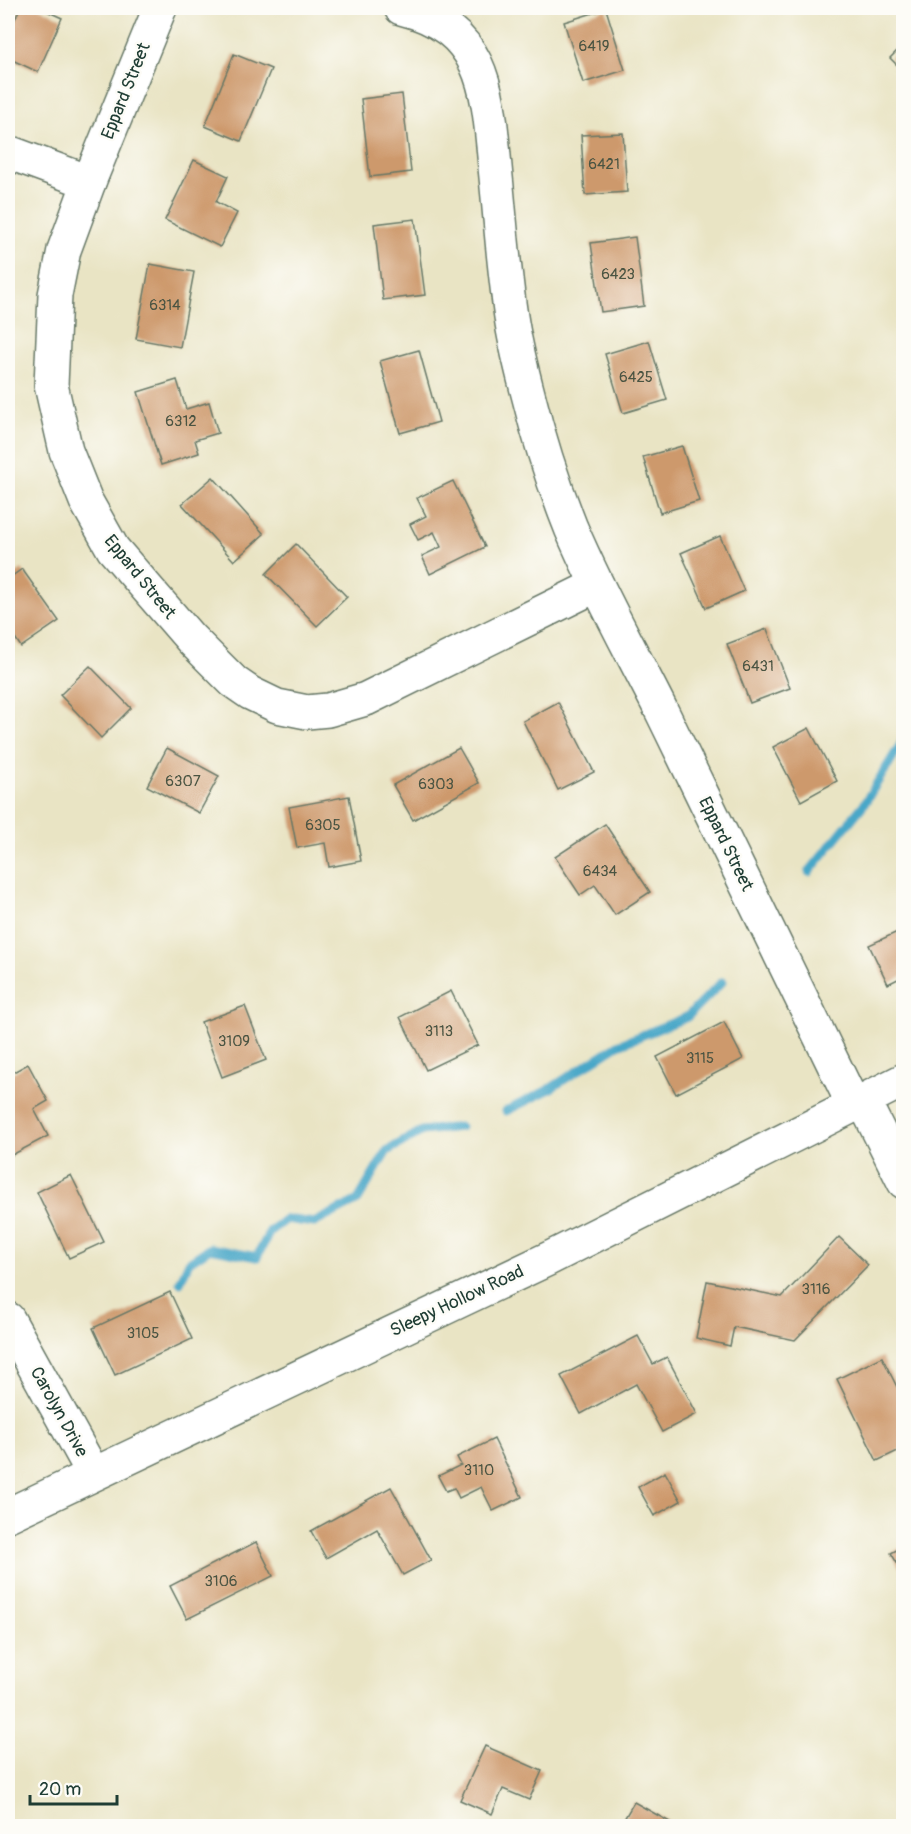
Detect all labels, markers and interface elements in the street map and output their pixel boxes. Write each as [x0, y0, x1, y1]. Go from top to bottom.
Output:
house number: 6419 [578, 37, 610, 56]
street label: Eppard Street [96, 39, 156, 143]
house number: 6421 [588, 155, 620, 174]
house number: 6423 [601, 265, 635, 284]
house number: 6314 [149, 296, 181, 315]
house number: 6425 [619, 368, 653, 387]
house number: 6312 [165, 412, 197, 431]
street label: Eppard Street [99, 530, 182, 625]
house number: 6431 [742, 657, 774, 676]
house number: 6307 [165, 772, 201, 791]
house number: 6303 [418, 775, 454, 794]
street label: Eppard Street [693, 793, 759, 896]
house number: 6305 [305, 816, 341, 835]
house number: 6434 [583, 862, 618, 881]
house number: 3113 [425, 1022, 453, 1041]
house number: 3109 [218, 1032, 250, 1051]
house number: 3115 [686, 1049, 714, 1068]
street label: Sleepy Hollow Road [386, 1260, 528, 1342]
house number: 3116 [802, 1280, 830, 1299]
house number: 3105 [127, 1324, 159, 1343]
street label: Carolyn Drive [25, 1363, 93, 1461]
house number: 3110 [464, 1461, 494, 1480]
house number: 3106 [204, 1572, 238, 1591]
scale bar [30, 1768, 117, 1806]
text: 20 m [39, 1778, 81, 1801]

